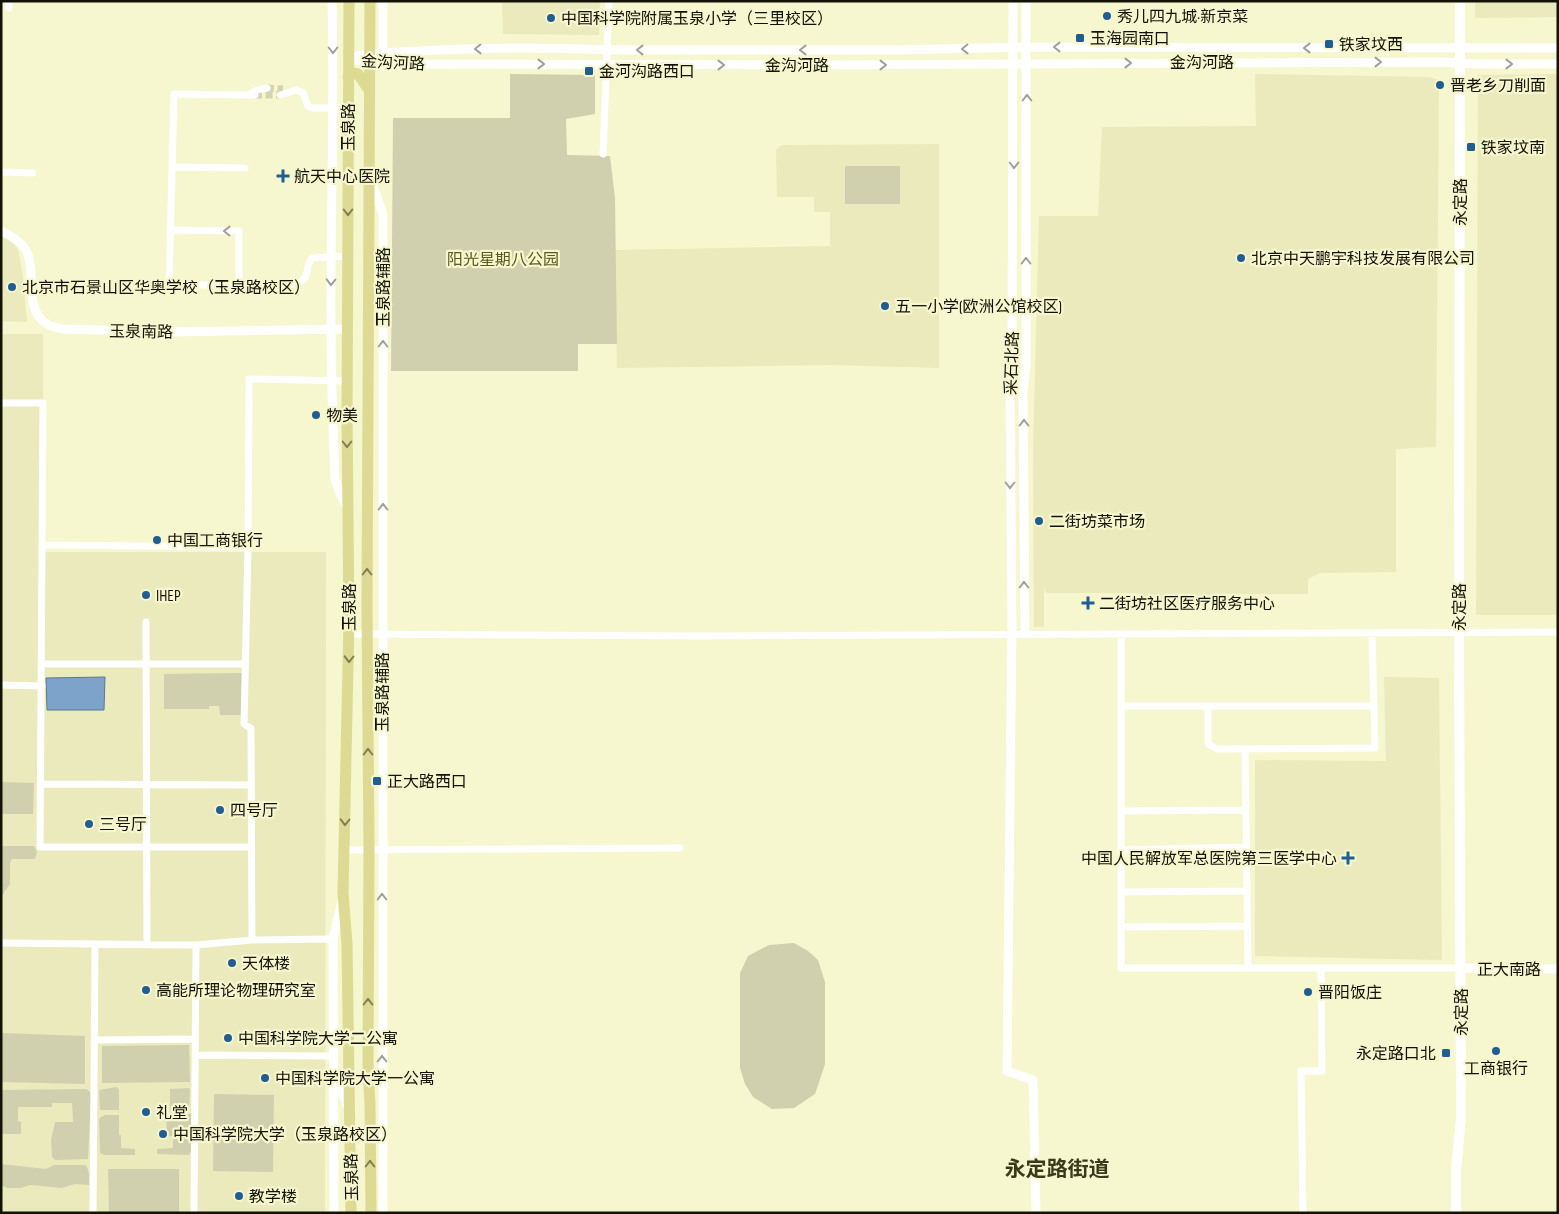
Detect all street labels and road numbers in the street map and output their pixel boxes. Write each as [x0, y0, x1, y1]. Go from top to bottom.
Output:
street label: 金沟河路 [360, 52, 425, 75]
street label: 金沟河路 [1170, 54, 1234, 73]
street label: 金沟河路 [765, 57, 829, 76]
street label: 玉泉路 [340, 103, 359, 151]
street label: 永定路 [1452, 178, 1471, 226]
street label: 玉泉路辅路 [375, 247, 394, 327]
street label: 玉泉南路 [109, 322, 173, 343]
street label: 采石北路 [1002, 331, 1023, 395]
street label: 玉泉路 [341, 583, 360, 631]
street label: 永定路 [1451, 583, 1470, 631]
street label: 玉泉路辅路 [374, 652, 393, 732]
street label: 正大南路 [1477, 961, 1541, 980]
street label: 永定路 [1453, 988, 1472, 1036]
street label: 玉泉路 [343, 1153, 362, 1201]

